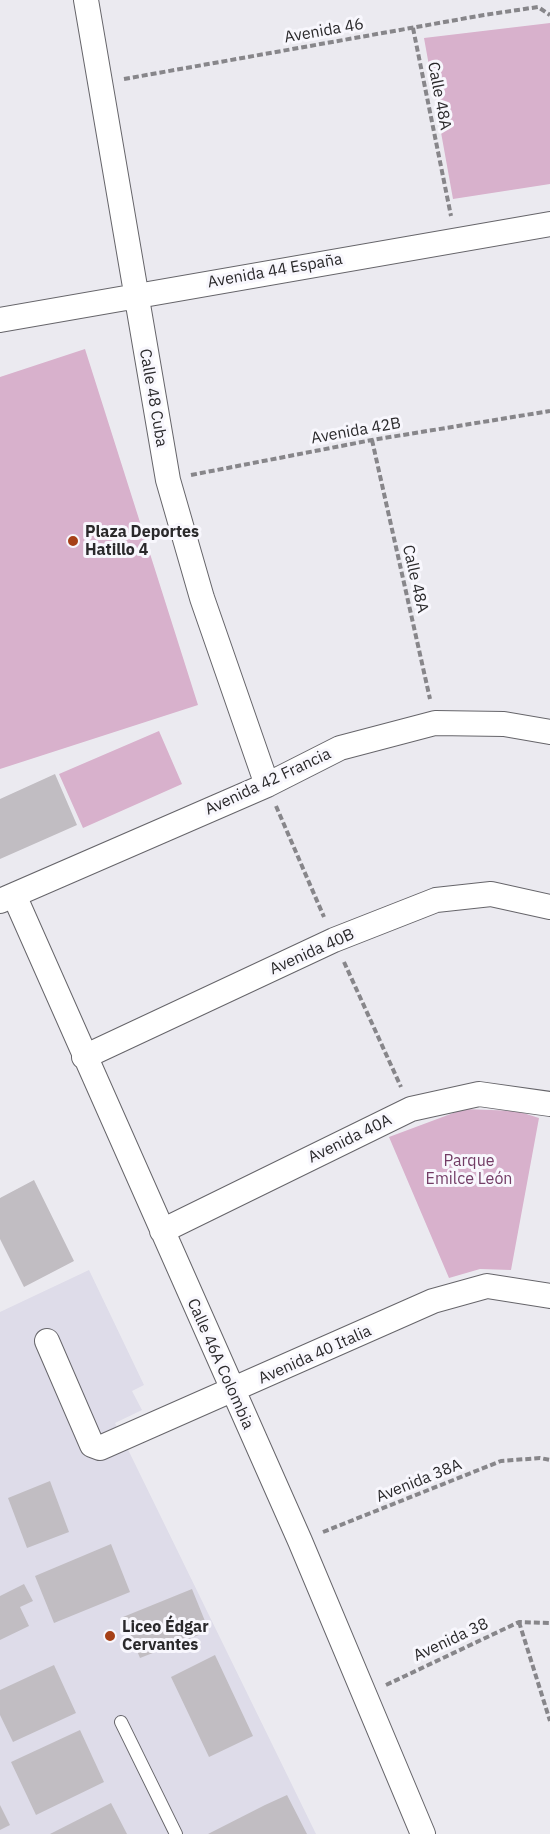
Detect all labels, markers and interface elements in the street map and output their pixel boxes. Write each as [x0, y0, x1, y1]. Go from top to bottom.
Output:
street label: Avenida 46 [283, 15, 365, 47]
street label: Calle 48A [423, 60, 455, 132]
street label: Avenida 44 España [206, 250, 344, 292]
street label: Calle 48 Cuba [135, 347, 171, 449]
street label: Avenida 42B [310, 414, 402, 448]
place label: Plaza Deportes Hatillo 4 [85, 522, 199, 560]
marker: Plaza Deportes Hatillo 4 [66, 534, 80, 548]
street label: Calle 48A [398, 543, 432, 615]
street label: Avenida 42 Francia [202, 744, 334, 820]
street label: Avenida 40B [267, 925, 357, 979]
street label: Avenida 40A [305, 1111, 395, 1167]
park label: Parque Emilce León [426, 1151, 512, 1189]
street label: Calle 46A Colombia [183, 1296, 257, 1432]
street label: Avenida 40 Italia [256, 1322, 374, 1388]
street label: Avenida 38A [373, 1455, 465, 1507]
street label: Avenida 38 [411, 1614, 491, 1666]
place label: Liceo Édgar Cervantes [122, 1617, 209, 1655]
marker: Liceo Édgar Cervantes [103, 1629, 117, 1643]

